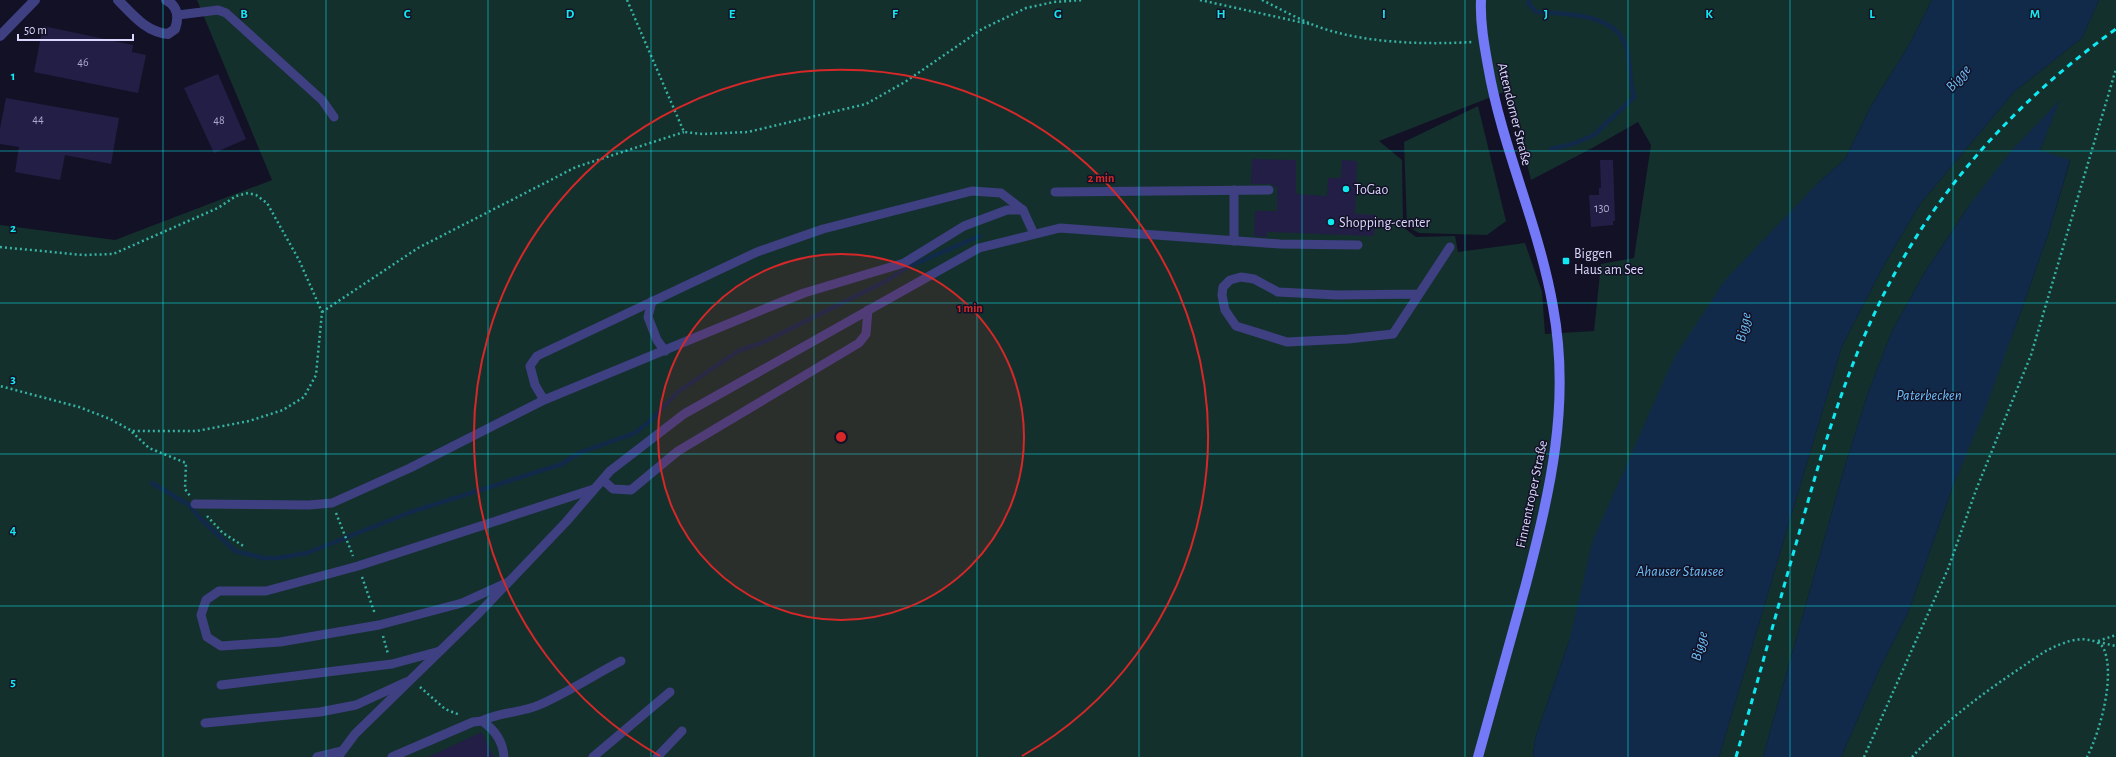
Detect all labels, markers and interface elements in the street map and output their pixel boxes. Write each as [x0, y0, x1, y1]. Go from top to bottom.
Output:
text: B [240, 8, 248, 21]
text: C [404, 8, 411, 21]
text: D [566, 8, 575, 21]
text: E [729, 8, 736, 21]
text: F [892, 8, 899, 21]
text: G [1054, 8, 1062, 21]
text: H [1216, 8, 1226, 21]
text: I [1382, 8, 1386, 21]
text: J [1544, 8, 1548, 21]
text: K [1705, 8, 1713, 21]
text: L [1869, 8, 1875, 21]
text: M [2030, 8, 2040, 21]
scale bar [18, 16, 133, 42]
text: 50 m [24, 24, 47, 36]
house number: 46 [77, 56, 89, 68]
street label: Attendorner Straße [1494, 61, 1534, 167]
water label: Bigge [1943, 62, 1974, 95]
text: 1 [11, 70, 15, 83]
house number: 44 [32, 113, 44, 125]
house number: 48 [213, 114, 225, 126]
text: 2 min [1088, 172, 1114, 184]
place label: ToGao [1354, 183, 1389, 197]
marker: ToGao [1341, 184, 1351, 194]
house number: 130 [1594, 202, 1610, 214]
place label: Shopping-center [1339, 216, 1430, 230]
marker: Shopping-center [1326, 217, 1336, 227]
text: 2 [10, 222, 16, 235]
place label: Biggen Haus am See [1574, 247, 1643, 277]
marker: Biggen Haus am See [1561, 256, 1571, 266]
text: 1 min [957, 302, 983, 314]
water label: Bigge [1733, 311, 1754, 343]
text: 3 [10, 373, 16, 386]
water label: Paterbecken [1896, 388, 1962, 403]
centre of rings [834, 430, 848, 444]
street label: Finnentroper Straße [1514, 439, 1550, 549]
text: 4 [10, 524, 17, 537]
water label: Ahauser Stausee [1635, 564, 1724, 579]
water label: Bigge [1688, 629, 1711, 662]
text: 5 [10, 676, 16, 689]

